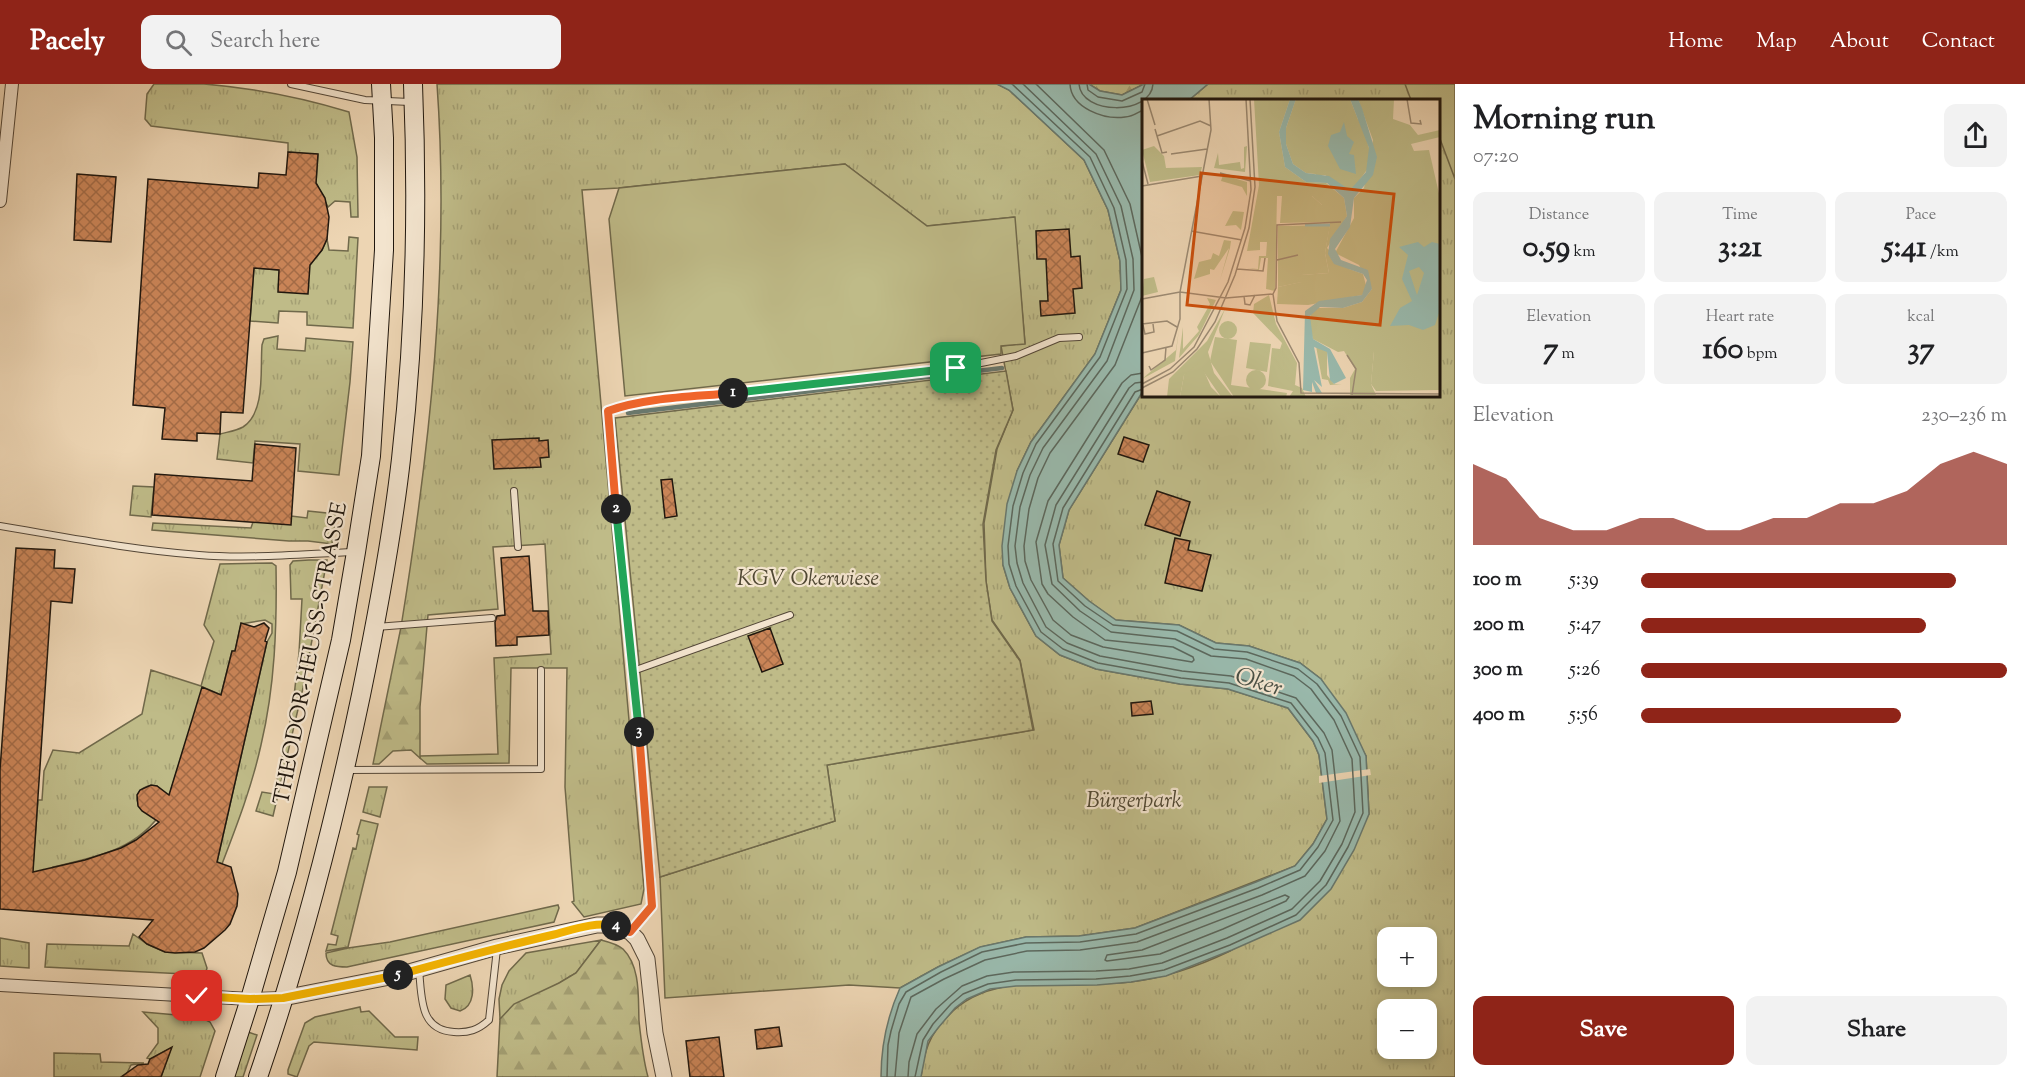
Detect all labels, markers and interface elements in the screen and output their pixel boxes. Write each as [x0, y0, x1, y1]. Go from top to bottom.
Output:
search box [141, 15, 561, 69]
text: Pacely [30, 22, 105, 62]
icon: search [162, 26, 195, 59]
text: Search here [210, 26, 320, 58]
text: Home [1668, 27, 1723, 57]
text: Map [1756, 27, 1797, 57]
text: About [1830, 27, 1889, 57]
text: Contact [1922, 27, 1995, 57]
text: Morning run [1473, 96, 1655, 144]
inset map [1142, 99, 1440, 398]
button: share [1944, 104, 2007, 167]
text: 07:20 [1473, 143, 1519, 172]
text: Distance [1529, 204, 1589, 227]
text: Time [1722, 204, 1758, 227]
text: Pace [1906, 204, 1936, 227]
text: 0.59 [1523, 227, 1570, 270]
text: 3:21 [1718, 227, 1762, 270]
text: 5:41 [1883, 227, 1927, 270]
text: km [1570, 241, 1595, 264]
text: /km [1927, 241, 1959, 264]
text: Elevation [1527, 306, 1591, 329]
text: Heart rate [1706, 306, 1774, 329]
text: kcal [1907, 306, 1935, 329]
text: 7 [1543, 329, 1558, 372]
text: 160 [1702, 329, 1743, 372]
text: 37 [1907, 329, 1935, 372]
pin [930, 342, 981, 393]
text: m [1558, 343, 1575, 366]
text: bpm [1743, 343, 1778, 366]
icon: arrive [939, 351, 972, 384]
pin: 1 [718, 378, 748, 408]
text: 1 [730, 381, 736, 404]
text: Elevation [1473, 402, 1554, 431]
text: 230–236 m [1921, 402, 2007, 431]
pin: 2 [601, 494, 631, 524]
text: 2 [612, 497, 620, 520]
street label: THEODOR-HEUSS-STRASSE [267, 500, 357, 808]
park label: KGV Okerwiese [737, 564, 879, 596]
text: 100 m [1473, 566, 1522, 595]
text: 5:39 [1569, 566, 1599, 595]
text: 200 m [1473, 611, 1524, 640]
text: 5:47 [1569, 611, 1601, 640]
text: 300 m [1473, 656, 1523, 685]
text: 5:26 [1569, 656, 1600, 685]
water label: Oker [1231, 660, 1287, 706]
text: 400 m [1473, 701, 1525, 730]
text: 5:56 [1569, 701, 1598, 730]
pin: 3 [624, 717, 654, 747]
text: 3 [636, 720, 642, 743]
park label: Bürgerpark [1086, 786, 1182, 818]
pin: 4 [601, 911, 631, 941]
text: 4 [612, 914, 620, 937]
map controls [1377, 927, 1437, 1059]
button: + [1377, 927, 1437, 987]
pin: 5 [383, 960, 413, 990]
text: 5 [395, 963, 401, 986]
pin [171, 970, 222, 1021]
icon: check [180, 979, 213, 1012]
button: Save [1473, 996, 1734, 1065]
button: Share [1746, 996, 2007, 1065]
button: − [1377, 999, 1437, 1059]

